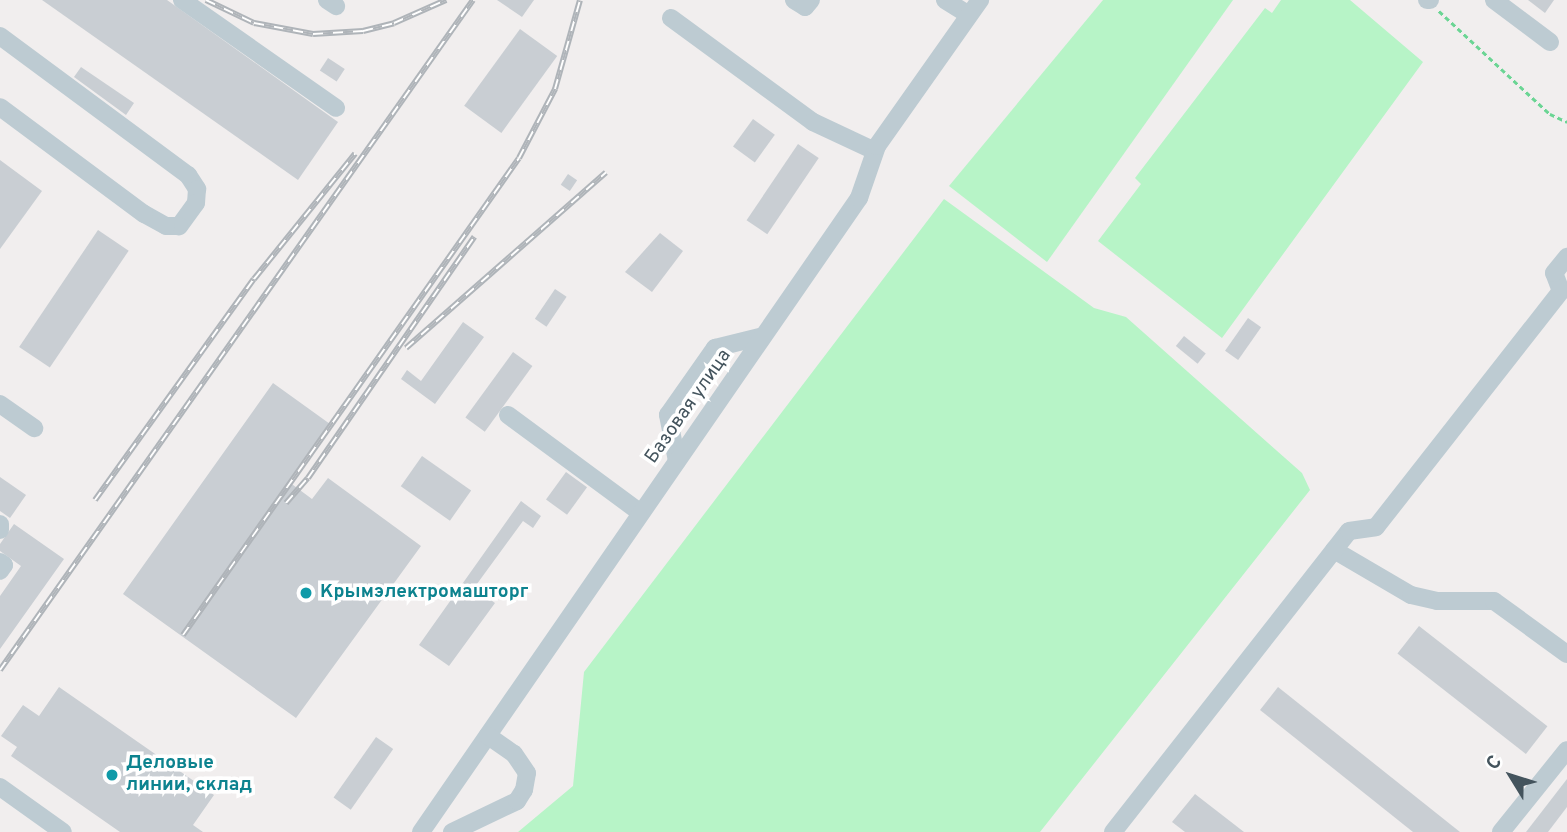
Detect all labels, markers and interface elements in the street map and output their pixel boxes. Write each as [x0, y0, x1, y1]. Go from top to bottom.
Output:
street label: Базовая улица [641, 345, 737, 469]
place label: Крымэлектромашторг [320, 582, 528, 604]
marker: Крымэлектромашторг [298, 585, 314, 601]
north arrow [1476, 741, 1546, 811]
text: С [1481, 751, 1508, 775]
place label: Деловые линии, склад [126, 753, 252, 797]
marker: Деловые линии, склад [104, 767, 120, 783]

